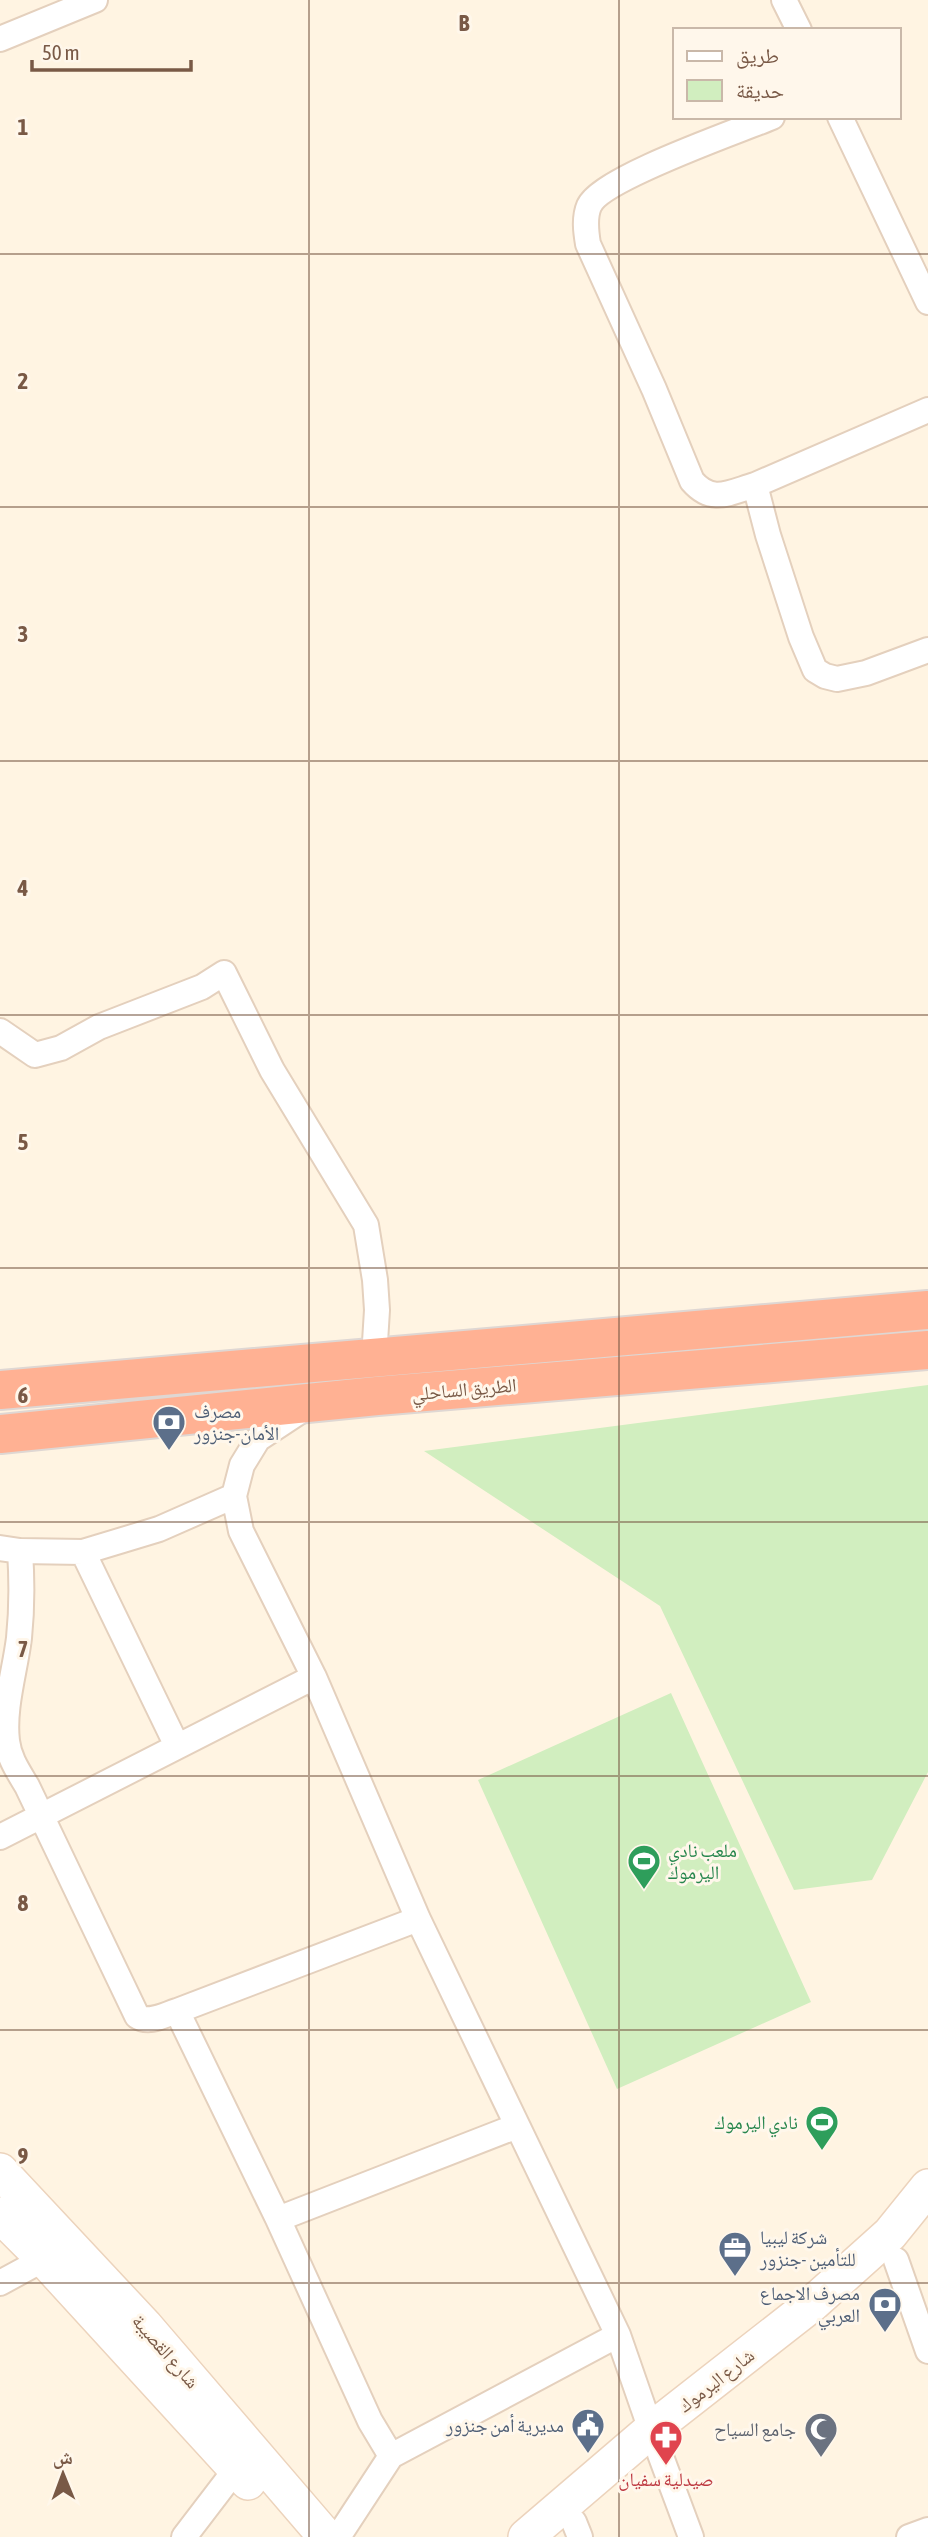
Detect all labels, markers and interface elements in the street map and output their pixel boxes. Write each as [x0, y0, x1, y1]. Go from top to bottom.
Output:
text: B [459, 10, 470, 36]
scale bar [32, 28, 191, 72]
legend [673, 28, 900, 119]
text: 50 m [42, 40, 80, 64]
text: طريق [736, 43, 779, 69]
text: حديقة [736, 78, 784, 102]
text: 1 [18, 114, 29, 140]
text: 2 [18, 368, 28, 394]
text: 3 [18, 621, 28, 647]
text: 4 [17, 875, 29, 901]
text: 5 [18, 1129, 29, 1155]
street label: الطريق الساحلي [411, 1373, 518, 1409]
text: 6 [18, 1382, 29, 1408]
place label: مصرف الأمان-جنزور [193, 1400, 279, 1445]
bank icon: مصرف الأمان-جنزور [150, 1403, 188, 1452]
text: 7 [18, 1636, 28, 1662]
place label: ملعب نادي اليرموك [668, 1839, 737, 1884]
sports icon: ملعب نادي اليرموك [625, 1842, 663, 1891]
text: 8 [18, 1890, 29, 1916]
sports icon: نادي اليرموك [803, 2103, 841, 2152]
place label: نادي اليرموك [715, 2111, 798, 2138]
text: 9 [18, 2143, 29, 2169]
place label: شركة ليبيا للتأمين -جنزور [759, 2226, 856, 2271]
office icon: شركة ليبيا للتأمين -جنزور [716, 2229, 754, 2278]
place label: مصرف الاجماع العربي [760, 2282, 860, 2331]
bank icon: مصرف الاجماع العربي [866, 2285, 904, 2334]
street label: شارع القصيبة [127, 2310, 204, 2393]
street label: شارع اليرموك [674, 2344, 759, 2417]
public building icon: مديرية أمن جنزور [569, 2406, 607, 2455]
mosque icon: جامع السياح [802, 2410, 840, 2459]
place label: مديرية أمن جنزور [445, 2414, 564, 2437]
pharmacy icon: صيدلية سفيان [647, 2418, 685, 2467]
place label: جامع السياح [714, 2418, 796, 2442]
north arrow [28, 2439, 98, 2509]
text: ش [52, 2446, 73, 2469]
place label: صيدلية سفيان [618, 2468, 714, 2491]

